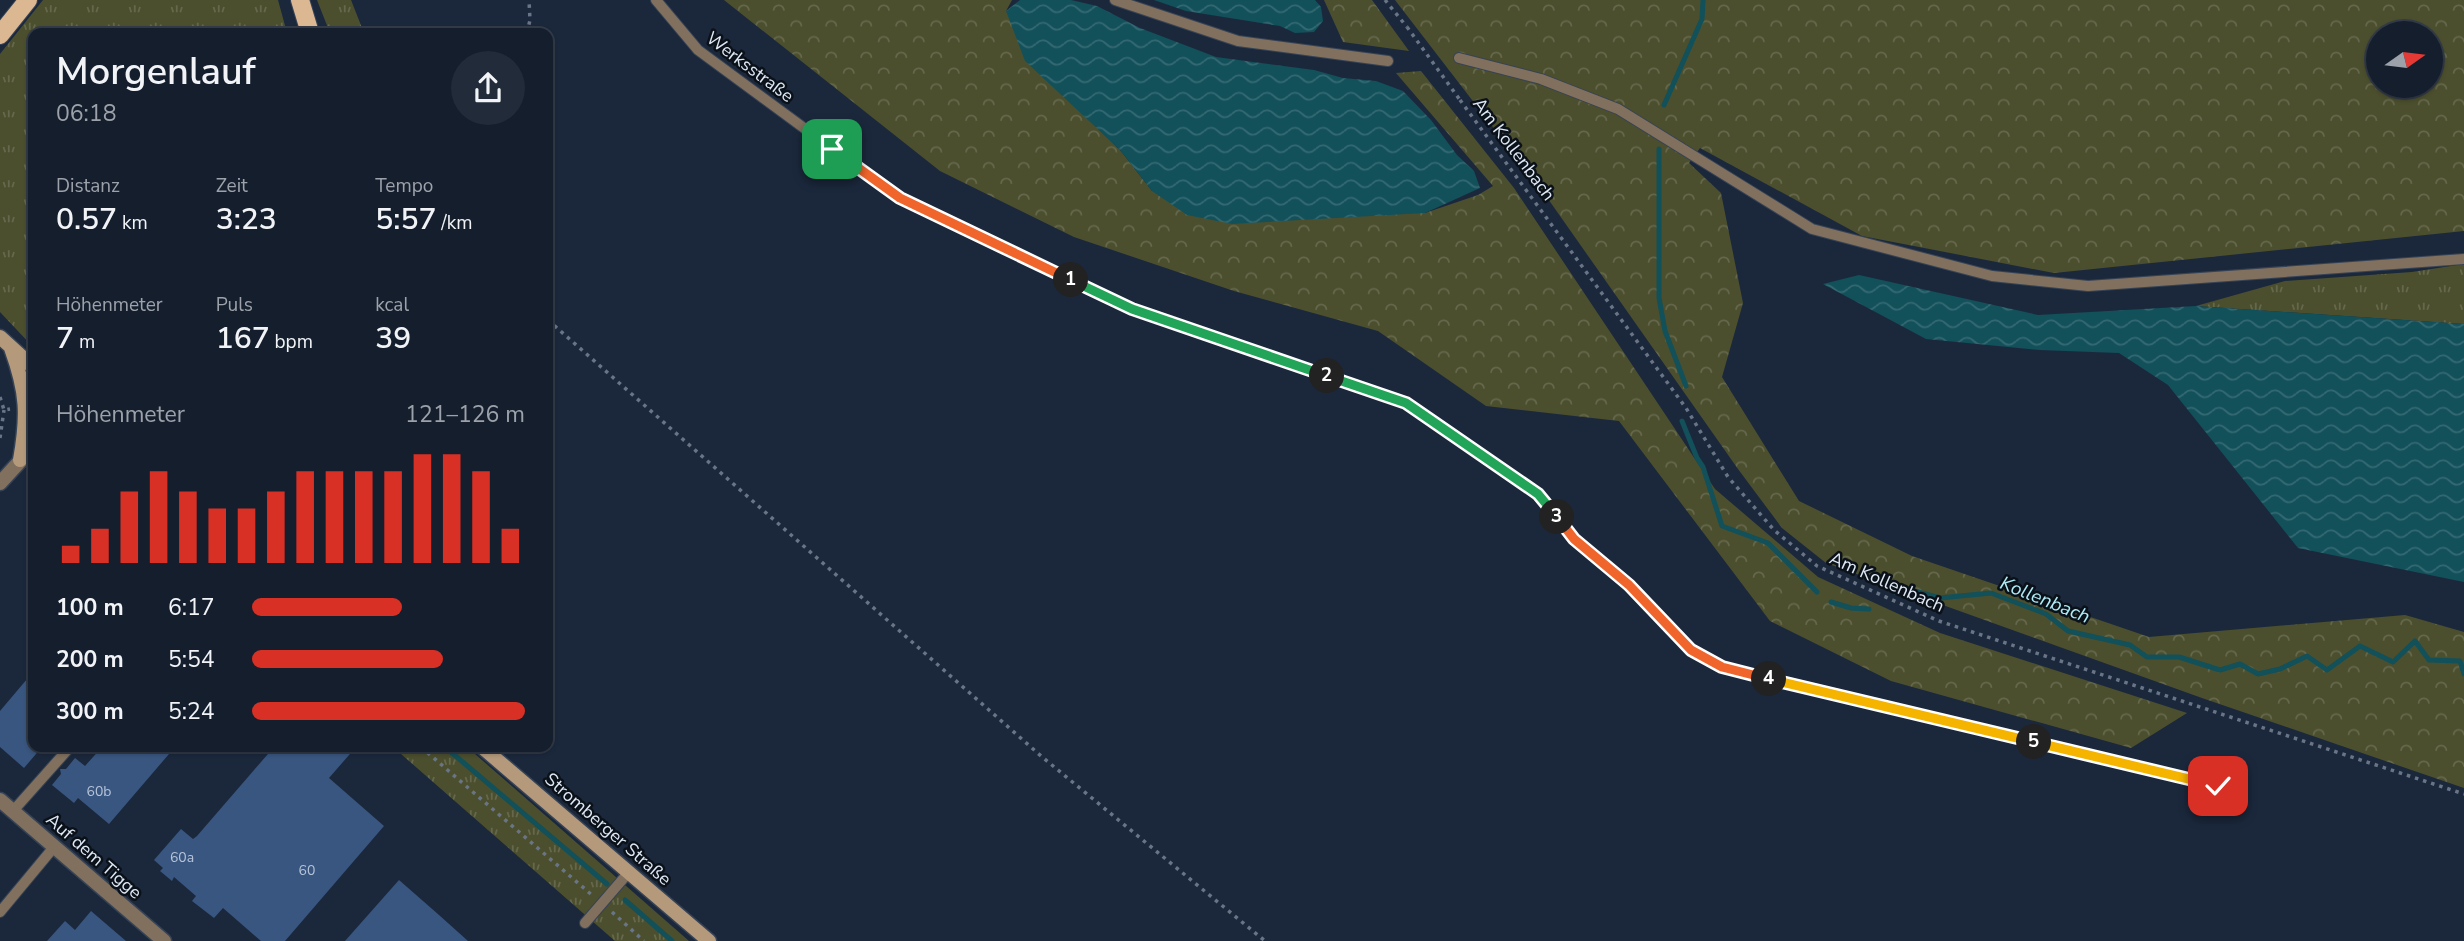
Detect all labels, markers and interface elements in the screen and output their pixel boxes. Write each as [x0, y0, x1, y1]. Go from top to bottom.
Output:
north arrow [2366, 21, 2443, 98]
map controls [2366, 21, 2443, 98]
street label: Werksstraße [701, 26, 799, 108]
text: Morgenlauf [56, 46, 256, 97]
button: share [451, 51, 525, 125]
street label: Am Kollenbach [1467, 93, 1561, 205]
text: 06:18 [56, 98, 116, 129]
pin [802, 119, 862, 179]
icon: arrive [813, 130, 851, 168]
text: Distanz [56, 173, 120, 199]
text: Zeit [216, 173, 248, 199]
text: Tempo [375, 173, 433, 199]
text: 0.57 [56, 199, 117, 240]
text: 3:23 [216, 199, 277, 240]
text: 5:57 [375, 199, 436, 240]
text: km [117, 210, 148, 236]
text: /km [436, 210, 472, 236]
pin: 1 [1054, 262, 1088, 298]
text: 1 [1065, 266, 1076, 292]
text: Höhenmeter [56, 292, 163, 318]
text: Puls [216, 292, 253, 318]
text: kcal [375, 292, 409, 318]
text: 7 [56, 318, 74, 359]
text: 167 [216, 318, 270, 359]
text: 39 [375, 318, 411, 359]
text: m [74, 329, 95, 355]
text: bpm [270, 329, 313, 355]
pin: 2 [1310, 358, 1344, 394]
text: 2 [1321, 362, 1332, 388]
text: Höhenmeter [56, 399, 185, 430]
text: 121–126 m [405, 399, 525, 430]
pin: 3 [1540, 500, 1574, 534]
text: 3 [1551, 503, 1562, 529]
street label: Am Kollenbach [1826, 546, 1948, 618]
water label: Kollenbach [1996, 570, 2094, 630]
text: 100 m [56, 592, 124, 623]
text: 6:17 [168, 592, 215, 623]
text: 200 m [56, 644, 124, 675]
text: 5:54 [168, 644, 215, 675]
pin: 4 [1752, 662, 1786, 696]
text: 4 [1763, 665, 1774, 691]
text: 300 m [56, 696, 124, 727]
text: 5:24 [168, 696, 215, 727]
pin: 5 [2016, 724, 2052, 760]
text: 5 [2028, 728, 2039, 754]
pin [2188, 756, 2248, 816]
street label: Stromberger Straße [540, 767, 676, 891]
icon: check [2199, 767, 2237, 805]
house number: 60b [87, 782, 111, 801]
street label: Auf dem Tigge [41, 808, 147, 904]
house number: 60a [170, 848, 194, 867]
house number: 60 [299, 861, 315, 880]

